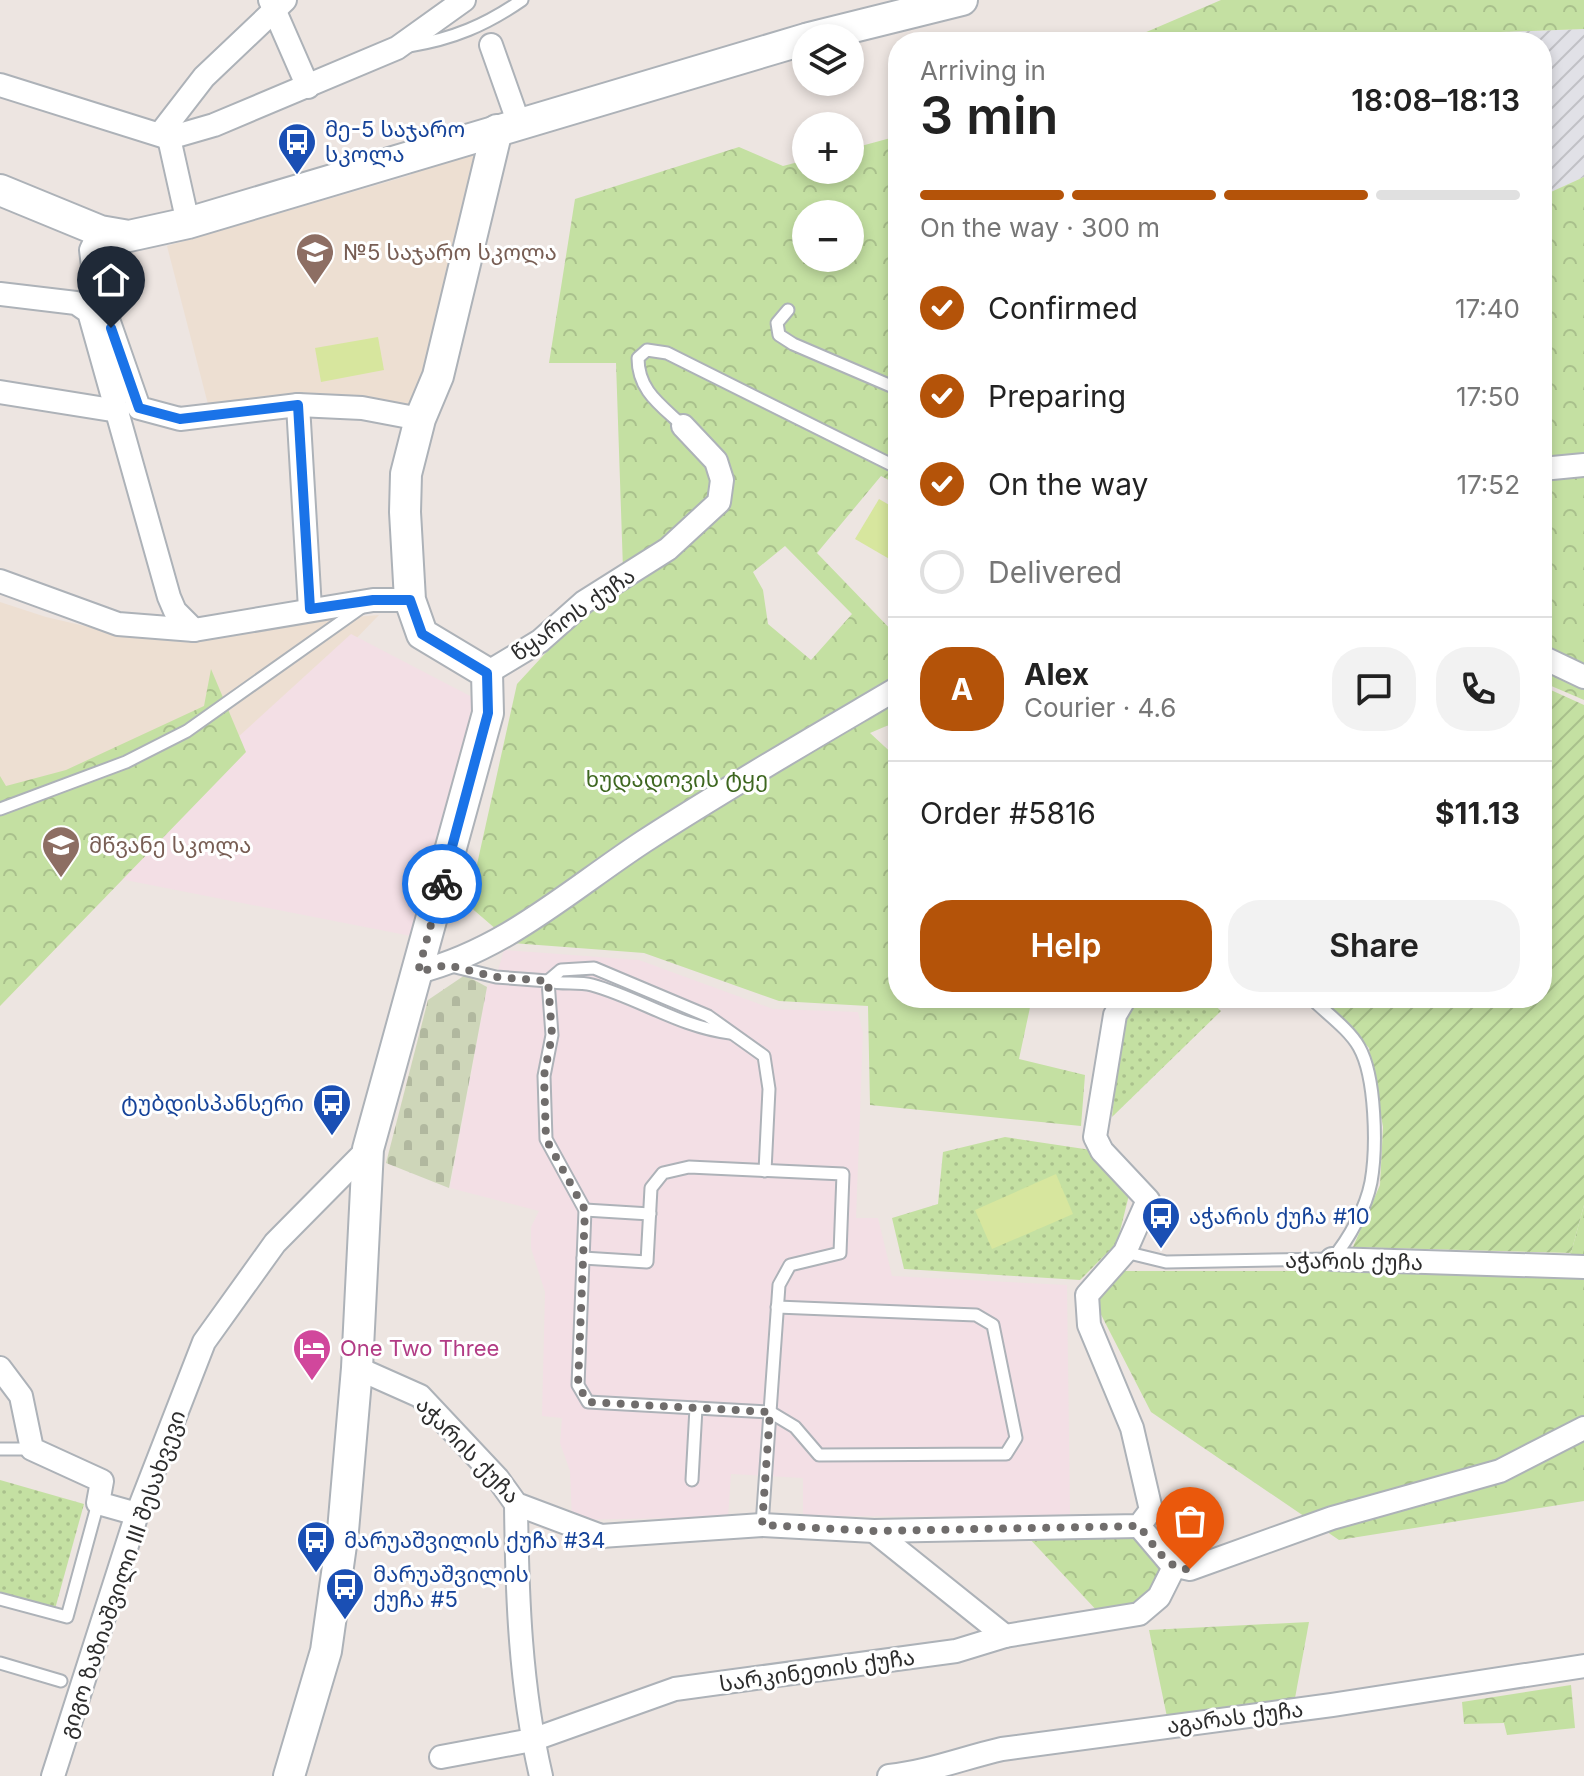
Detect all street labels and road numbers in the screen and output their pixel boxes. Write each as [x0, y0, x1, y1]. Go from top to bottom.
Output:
street label: წყაროს ქუჩა [506, 562, 640, 666]
street label: აჭარის ქუჩა [1285, 1247, 1423, 1275]
street label: აჭარის ქუჩა [411, 1391, 525, 1509]
street label: გიგო ზაზიაშვილი III შესახვევი [54, 1407, 191, 1742]
street label: სარკინეთის ქუჩა [718, 1643, 916, 1697]
street label: აგარას ქუჩა [1165, 1696, 1305, 1738]

